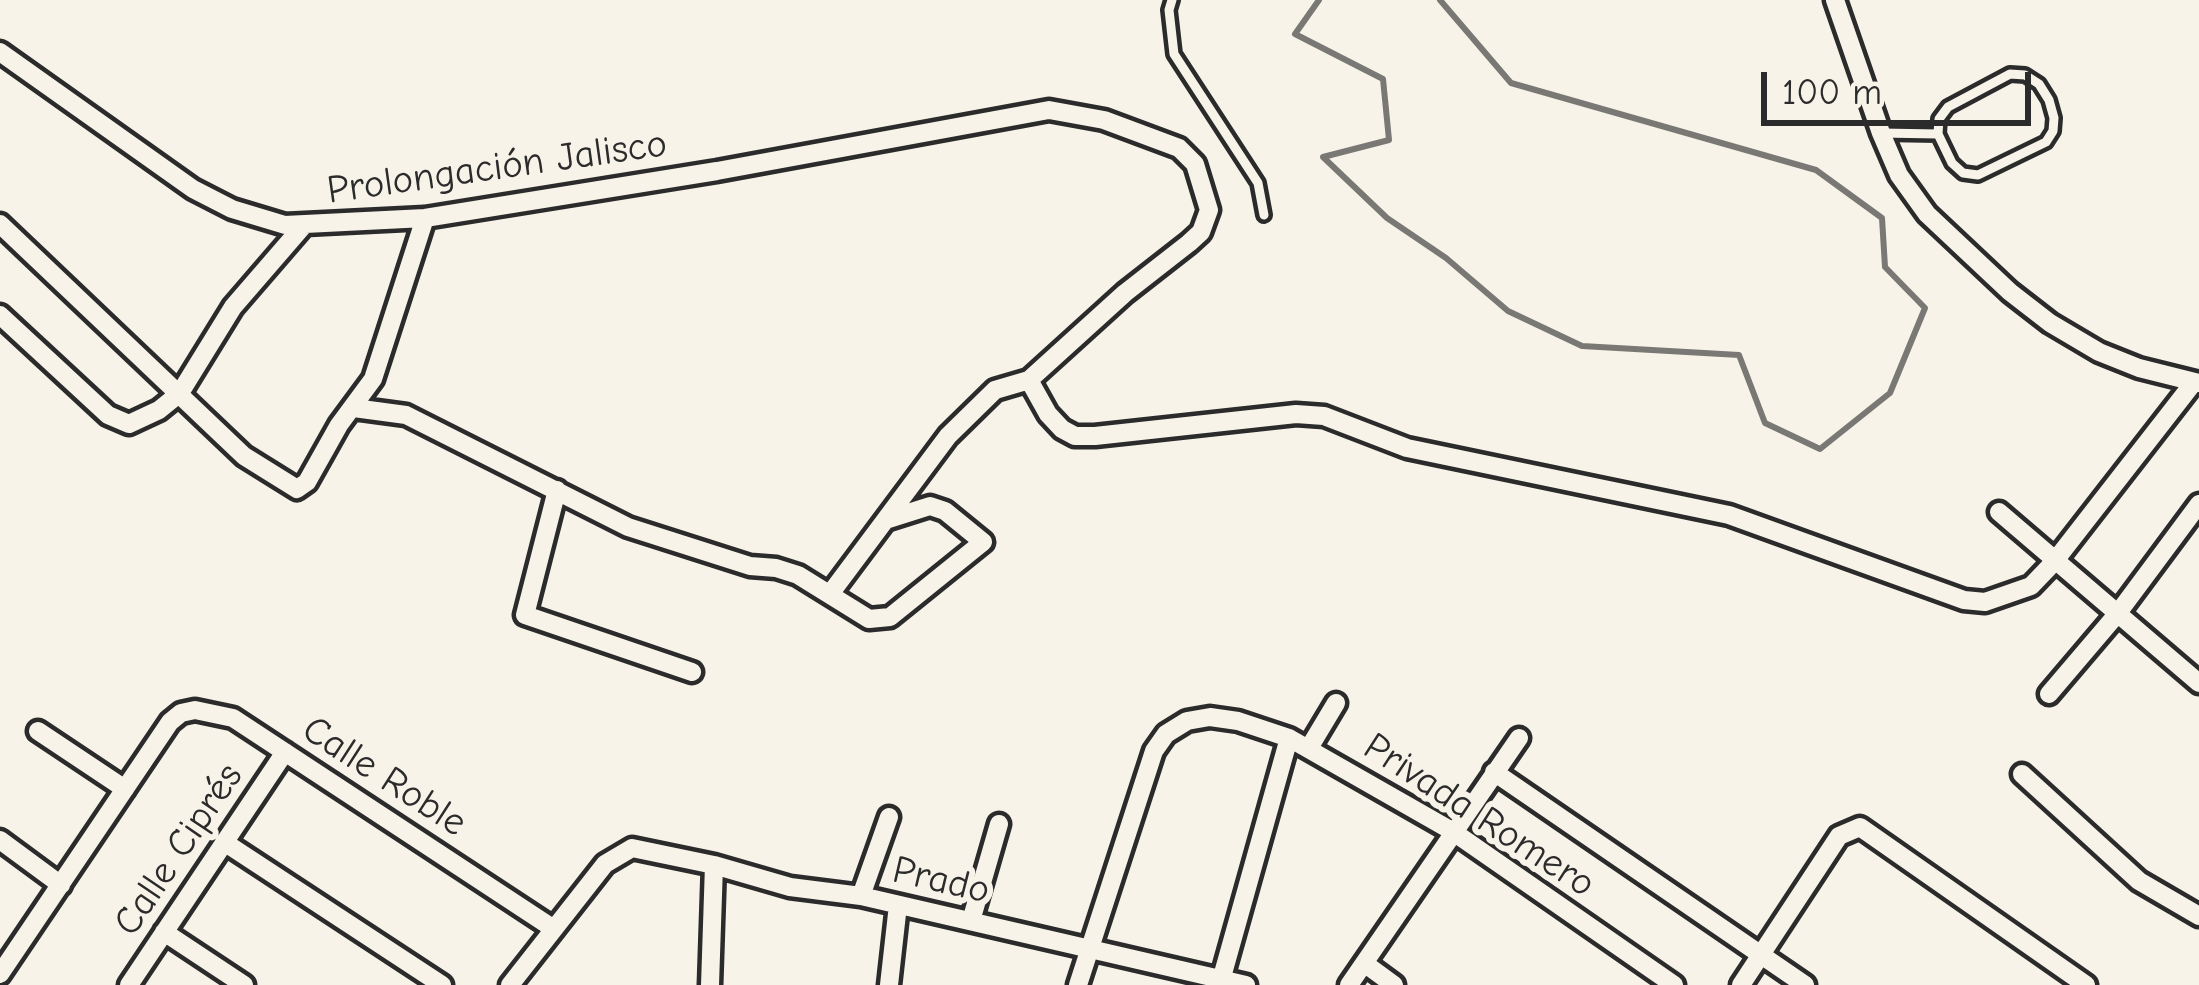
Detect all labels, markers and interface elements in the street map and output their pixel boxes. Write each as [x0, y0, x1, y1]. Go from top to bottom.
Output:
scale bar [1767, 48, 2037, 122]
text: 100 m [1782, 72, 1882, 113]
street label: Prolongación Jalisco [324, 121, 670, 215]
street label: Calle Roble [293, 707, 475, 847]
street label: Privada Romero [1355, 724, 1603, 908]
street label: Calle Ciprés [104, 755, 254, 945]
street label: Prado [888, 847, 994, 915]

